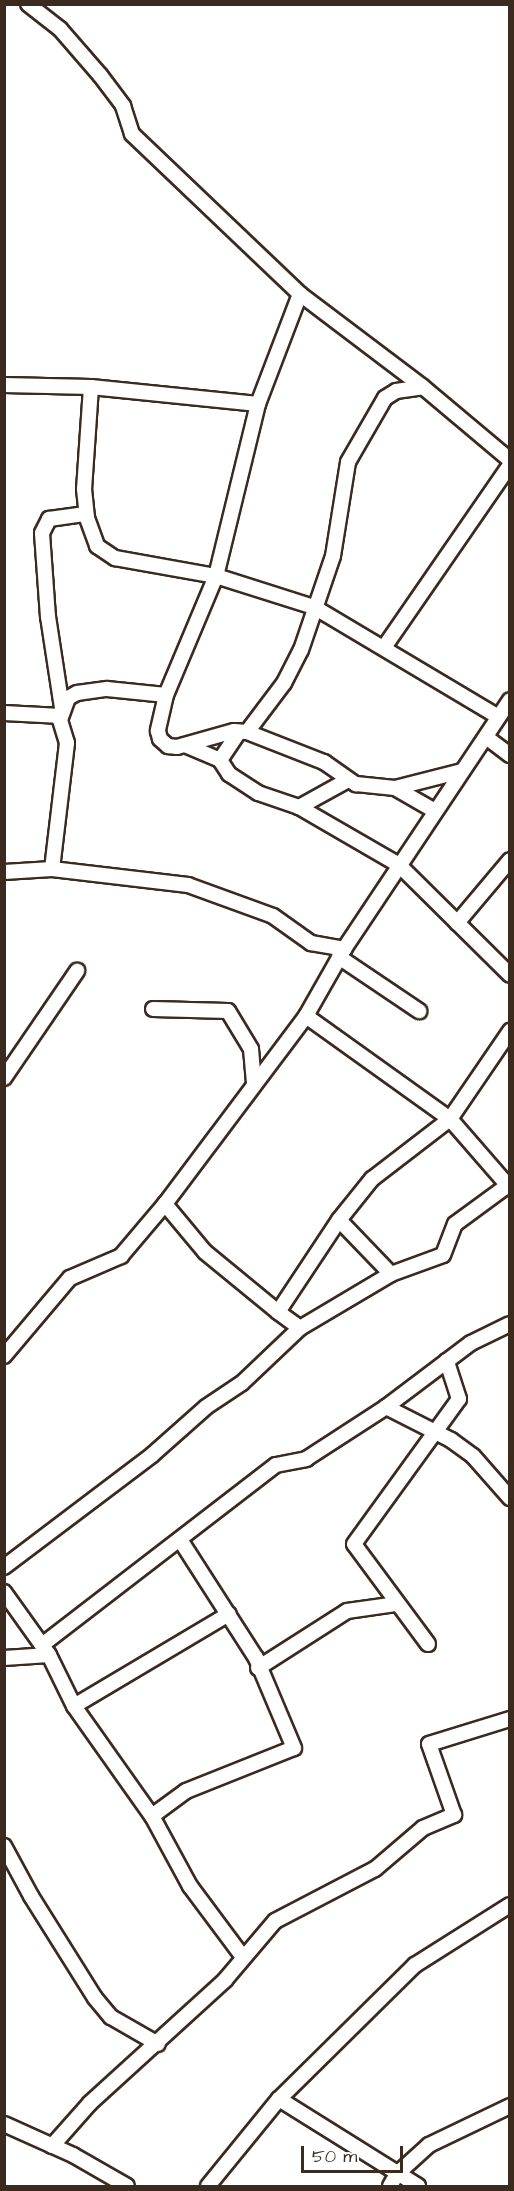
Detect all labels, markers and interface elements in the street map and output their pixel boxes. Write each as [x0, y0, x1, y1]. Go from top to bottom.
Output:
scale bar [304, 2134, 406, 2172]
text: 50 m [312, 2144, 357, 2169]

